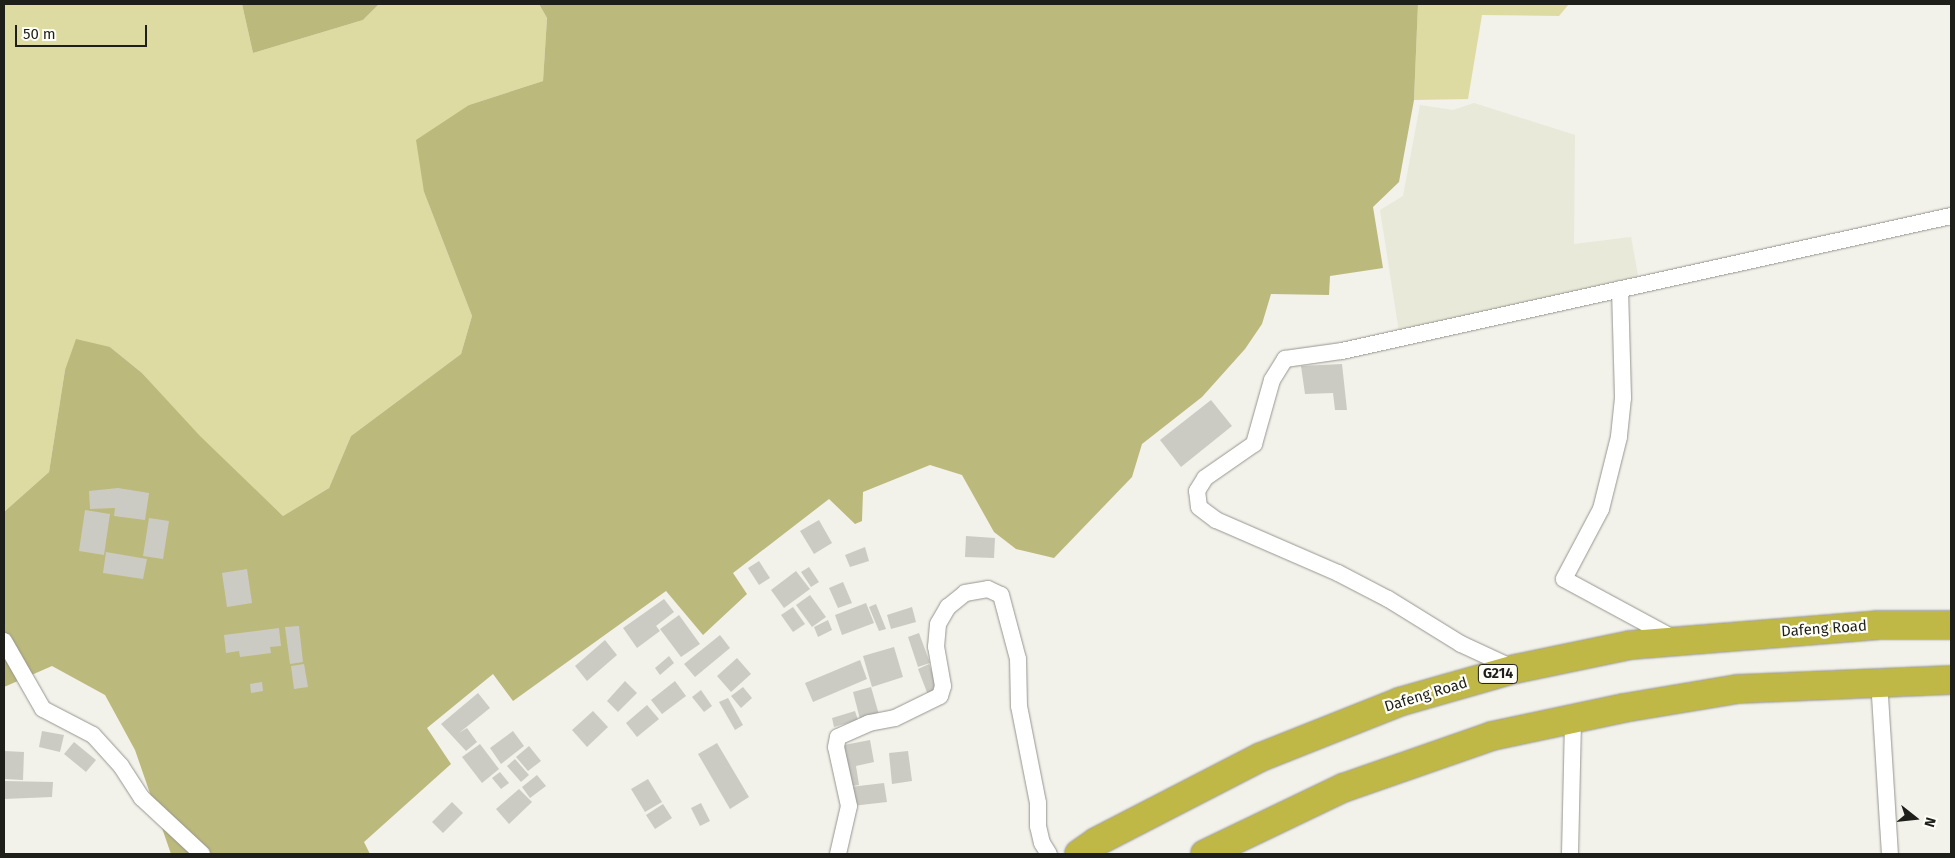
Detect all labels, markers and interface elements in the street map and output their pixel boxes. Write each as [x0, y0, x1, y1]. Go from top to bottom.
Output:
scale bar [18, 15, 150, 47]
text: 50 m [23, 25, 56, 43]
street label: Dafeng Road [1781, 617, 1867, 641]
road number: G214 [1477, 662, 1519, 686]
street label: Dafeng Road [1382, 674, 1470, 716]
north arrow [1890, 793, 1940, 843]
text: N [1920, 815, 1939, 829]

